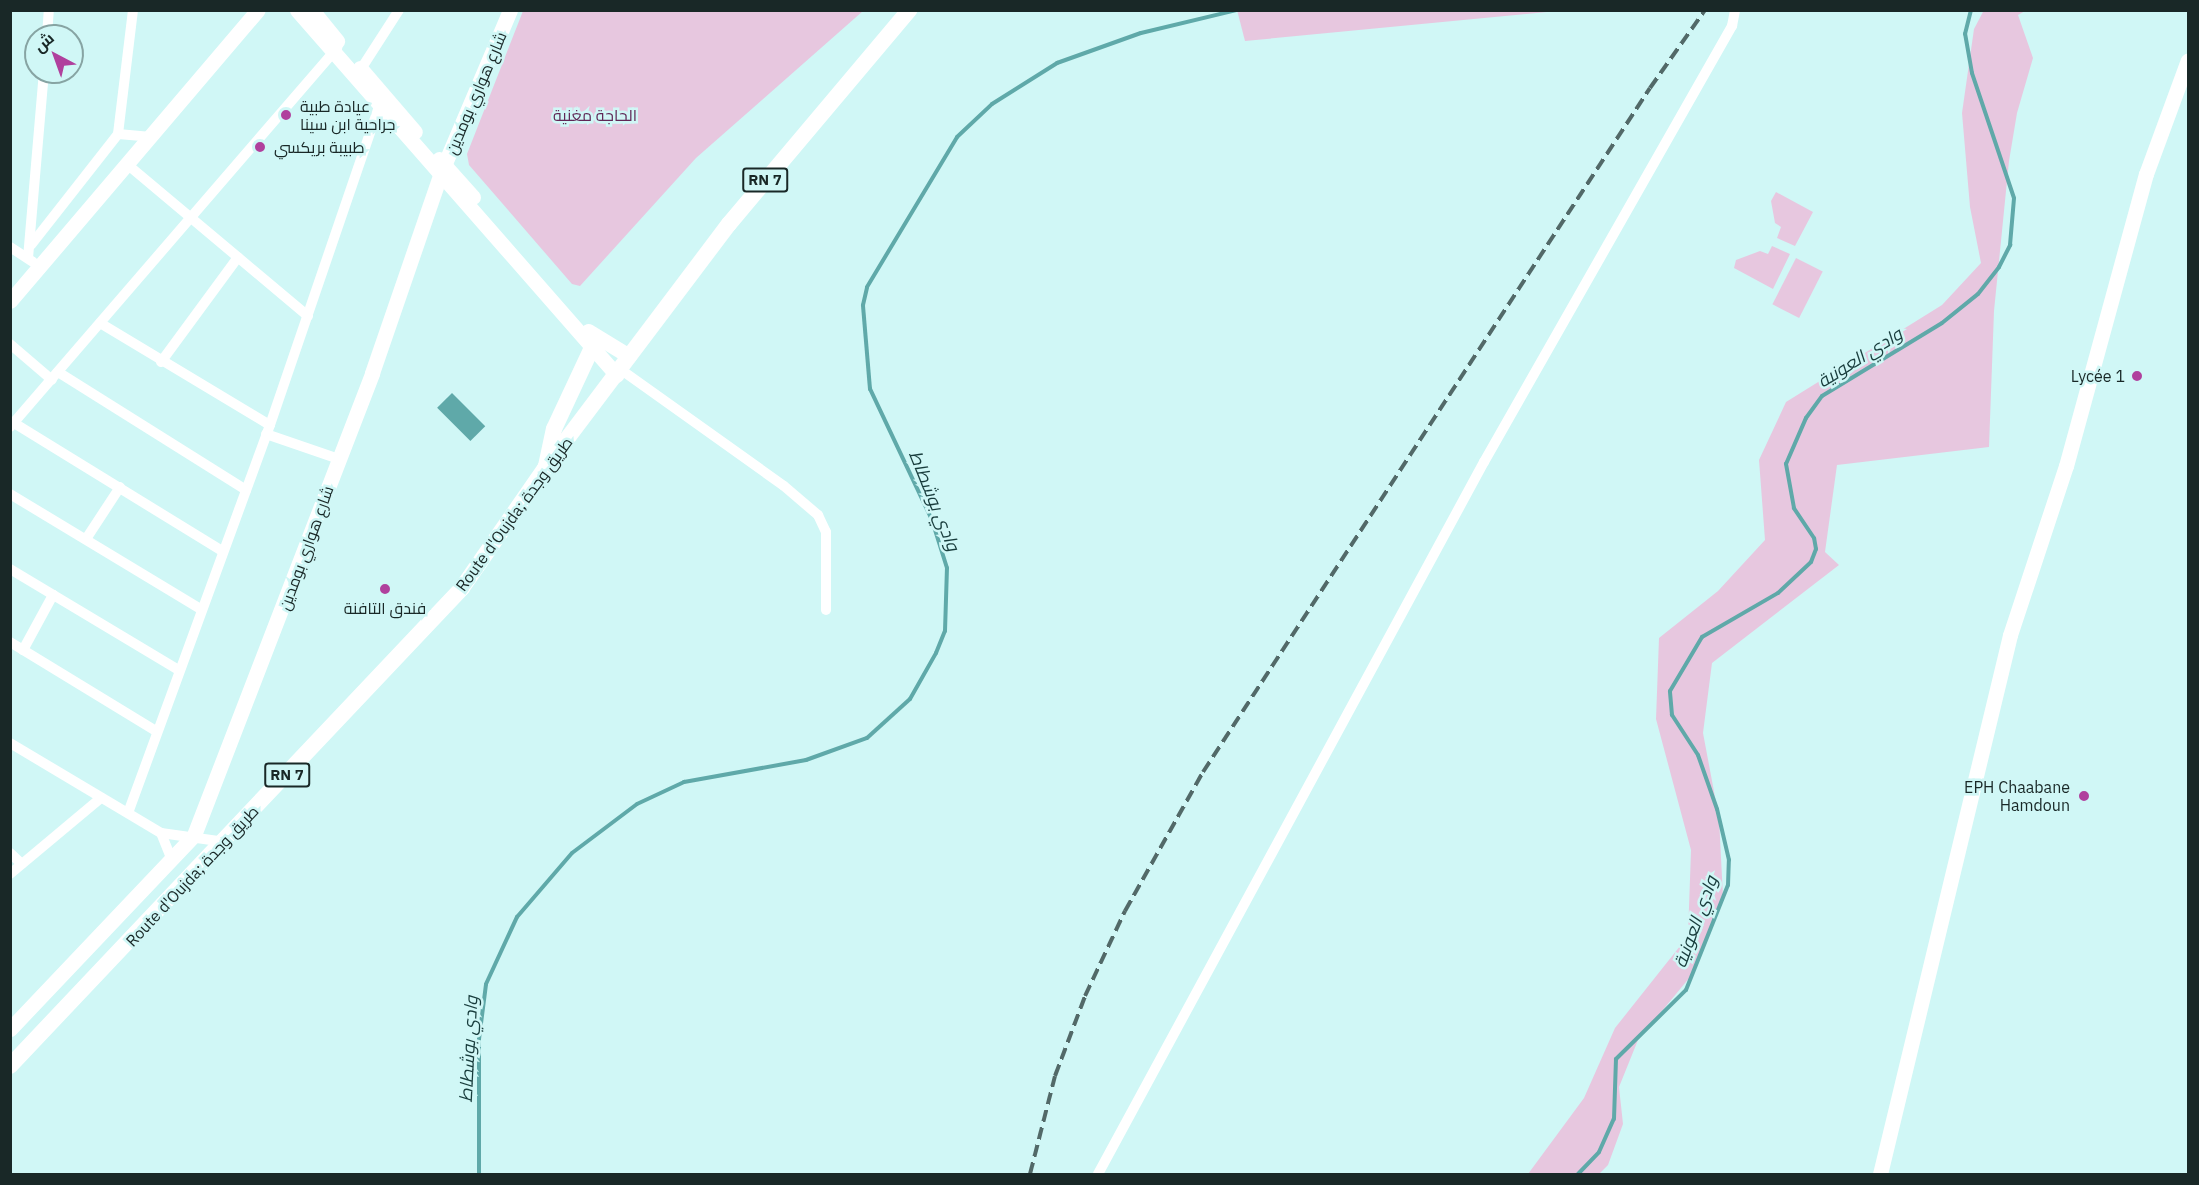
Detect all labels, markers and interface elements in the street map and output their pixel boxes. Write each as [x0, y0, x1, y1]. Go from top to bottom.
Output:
north arrow [24, 24, 84, 84]
text: ش [29, 28, 58, 56]
street label: شارع هواري بومدين [442, 29, 510, 157]
place label: عيادة طبية جراحية ابن سينا [300, 96, 395, 134]
park label: الحاجة مغنية [553, 105, 637, 125]
marker: عيادة طبية جراحية ابن سينا [277, 106, 295, 124]
place label: طبيبة بريكسي [274, 137, 365, 157]
marker: طبيبة بريكسي [251, 138, 269, 156]
road number: RN 7 [741, 168, 789, 192]
water label: وادي العونية [1814, 323, 1906, 393]
place label: Lycée 1 [2071, 366, 2125, 386]
marker: Lycée 1 [2130, 369, 2144, 383]
street label: Route d'Oujda; طريق وجدة [452, 433, 576, 595]
water label: وادي بوشطاط [904, 448, 964, 554]
street label: شارع هواري بومدين [275, 483, 337, 613]
marker: فندق التافنة [378, 582, 392, 596]
place label: فندق التافنة [344, 598, 426, 618]
road number: RN 7 [263, 763, 311, 787]
place label: EPH Chaabane Hamdoun [1964, 777, 2070, 815]
marker: EPH Chaabane Hamdoun [2075, 787, 2093, 805]
street label: Route d'Oujda; طريق وجدة [122, 802, 262, 950]
water label: وادي العونية [1669, 873, 1723, 971]
water label: وادي بوشطاط [455, 995, 483, 1103]

